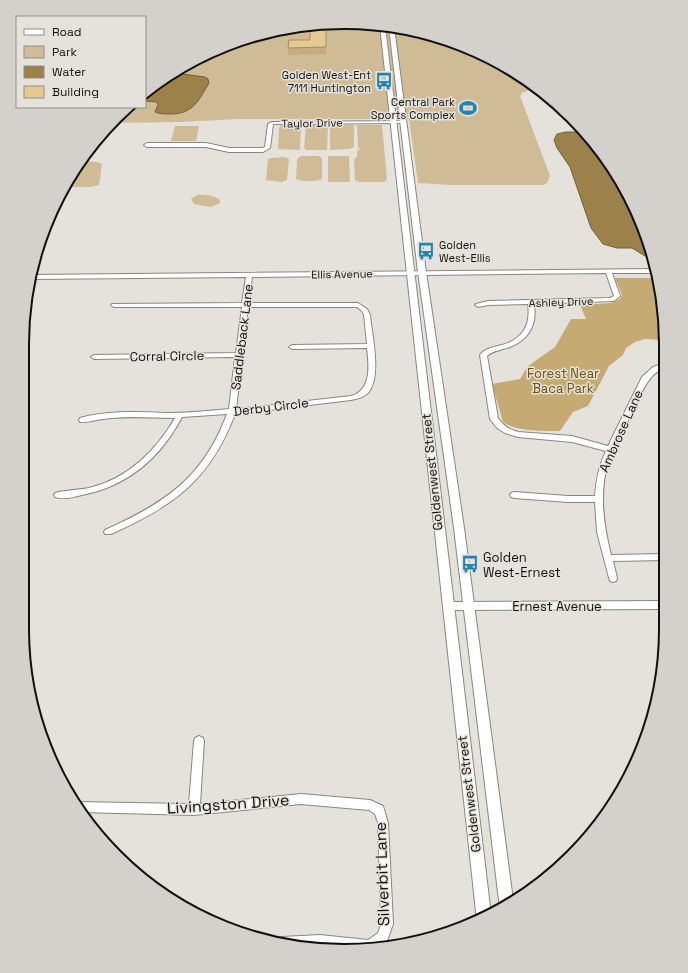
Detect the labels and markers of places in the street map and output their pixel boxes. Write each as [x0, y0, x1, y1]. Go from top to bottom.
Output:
place label: Golden West-Ent 7111 Huntington [282, 68, 371, 95]
bus stop icon: Golden West-Ent 7111 Huntington [374, 71, 394, 91]
place label: Central Park Sports Complex [371, 95, 455, 122]
sports icon: Central Park Sports Complex [458, 98, 478, 118]
place label: Golden West-Ellis [439, 238, 491, 265]
bus stop icon: Golden West-Ellis [416, 241, 436, 261]
place label: Golden West-Ernest [483, 549, 561, 581]
bus stop icon: Golden West-Ernest [460, 554, 480, 574]

